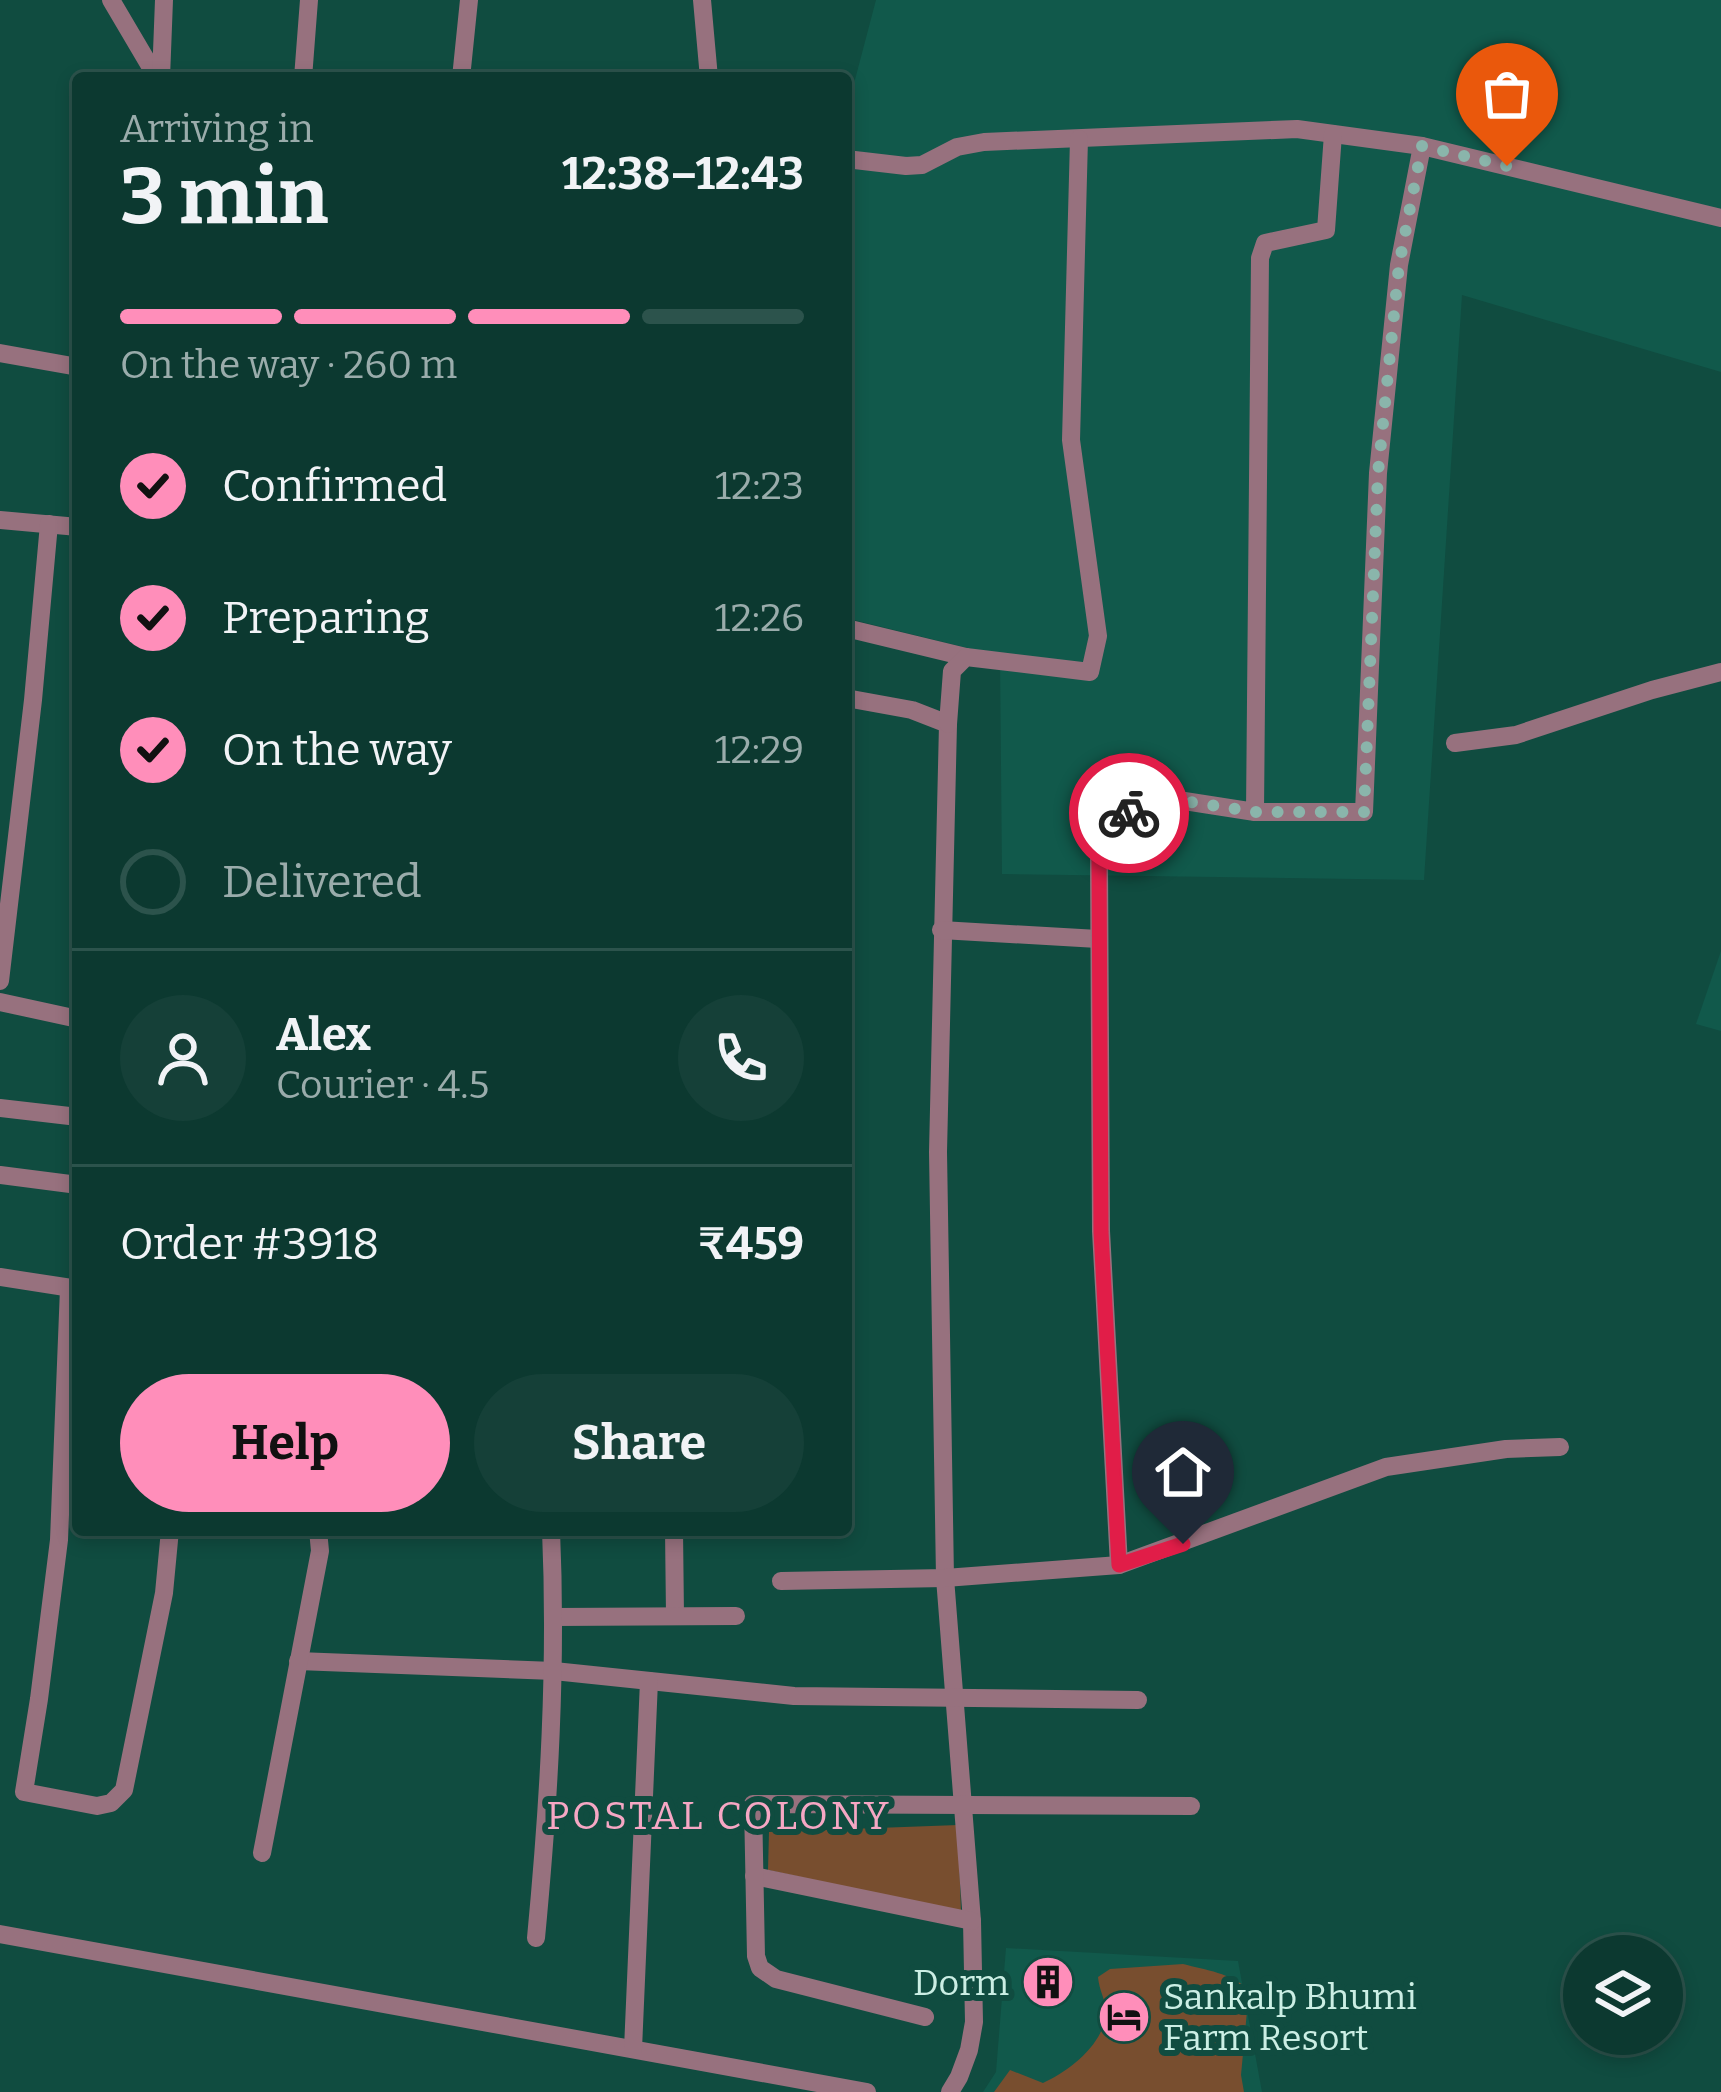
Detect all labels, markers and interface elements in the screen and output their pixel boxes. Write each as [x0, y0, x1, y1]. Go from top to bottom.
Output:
pin [1456, 43, 1558, 166]
icon: bag [1474, 61, 1540, 127]
text: Arriving in [120, 106, 314, 152]
text: 12:38–12:43 [562, 147, 804, 201]
text: 3 min [120, 150, 328, 244]
text: On the way · 260 m [120, 342, 457, 388]
icon: check [120, 453, 186, 519]
text: Confirmed [222, 459, 447, 513]
text: 12:23 [715, 463, 804, 509]
icon: check [120, 585, 186, 651]
text: Preparing [222, 591, 430, 645]
text: 12:26 [715, 595, 804, 641]
icon: check [120, 717, 186, 783]
text: On the way [222, 723, 452, 777]
text: 12:29 [715, 727, 804, 773]
courier [1069, 753, 1189, 873]
icon: bike [1096, 780, 1162, 846]
text: Delivered [222, 855, 422, 909]
button: person [120, 995, 246, 1121]
button: phone [678, 995, 804, 1121]
text: Alex [276, 1008, 371, 1062]
text: Courier · 4.5 [276, 1062, 489, 1108]
text: Order #3918 [120, 1217, 379, 1271]
text: ₹459 [698, 1217, 804, 1271]
button: Help [120, 1374, 450, 1512]
button: Share [474, 1374, 804, 1512]
pin [1132, 1421, 1234, 1544]
icon: home [1150, 1439, 1216, 1505]
district label: POSTAL COLONY [546, 1793, 892, 1839]
map controls [1563, 1935, 1683, 2055]
button: layers [1563, 1935, 1683, 2055]
building icon: Dorm [1020, 1954, 1076, 2010]
place label: Dorm [913, 1961, 1009, 2005]
place label: Sankalp Bhumi Farm Resort [1163, 1975, 1417, 2060]
hotel icon: Sankalp Bhumi Farm Resort [1096, 1989, 1152, 2045]

